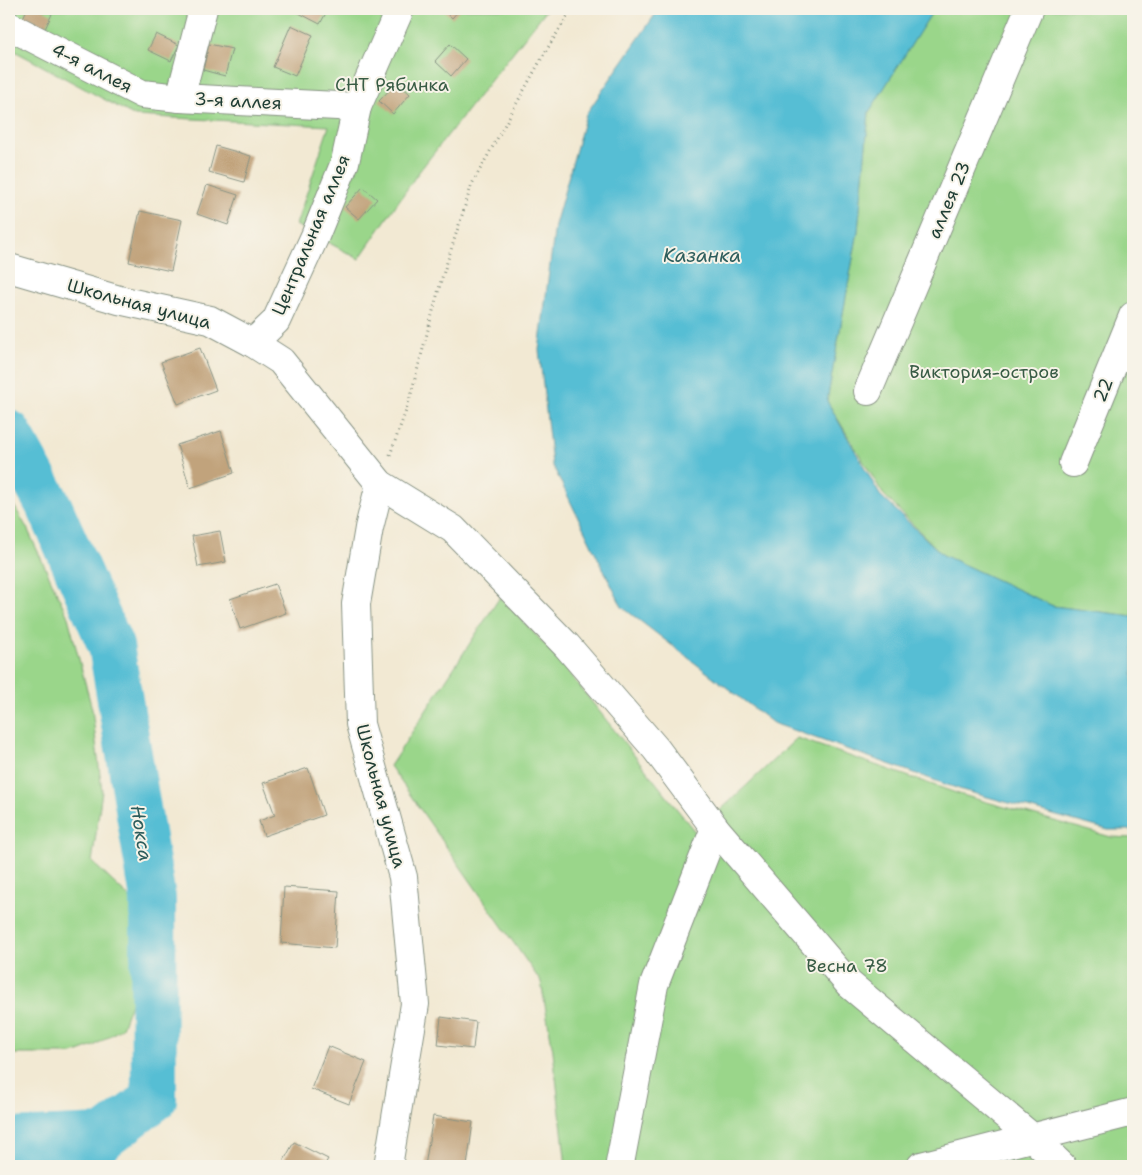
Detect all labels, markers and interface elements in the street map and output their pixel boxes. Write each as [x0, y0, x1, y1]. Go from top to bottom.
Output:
street label: 4-я аллея [48, 37, 136, 99]
park label: СНТ Рябинка [335, 73, 449, 97]
street label: 3-я аллея [194, 87, 282, 115]
street label: Центральная аллея [266, 151, 356, 319]
street label: аллея 23 [922, 158, 976, 242]
water label: Казанка [663, 243, 741, 268]
street label: Школьная улица [64, 273, 214, 335]
park label: Виктория-остров [909, 360, 1059, 384]
street label: 22 [1087, 374, 1119, 406]
street label: Школьная улица [350, 721, 412, 871]
water label: Нокса [125, 803, 158, 863]
park label: Весна 78 [806, 954, 888, 978]

